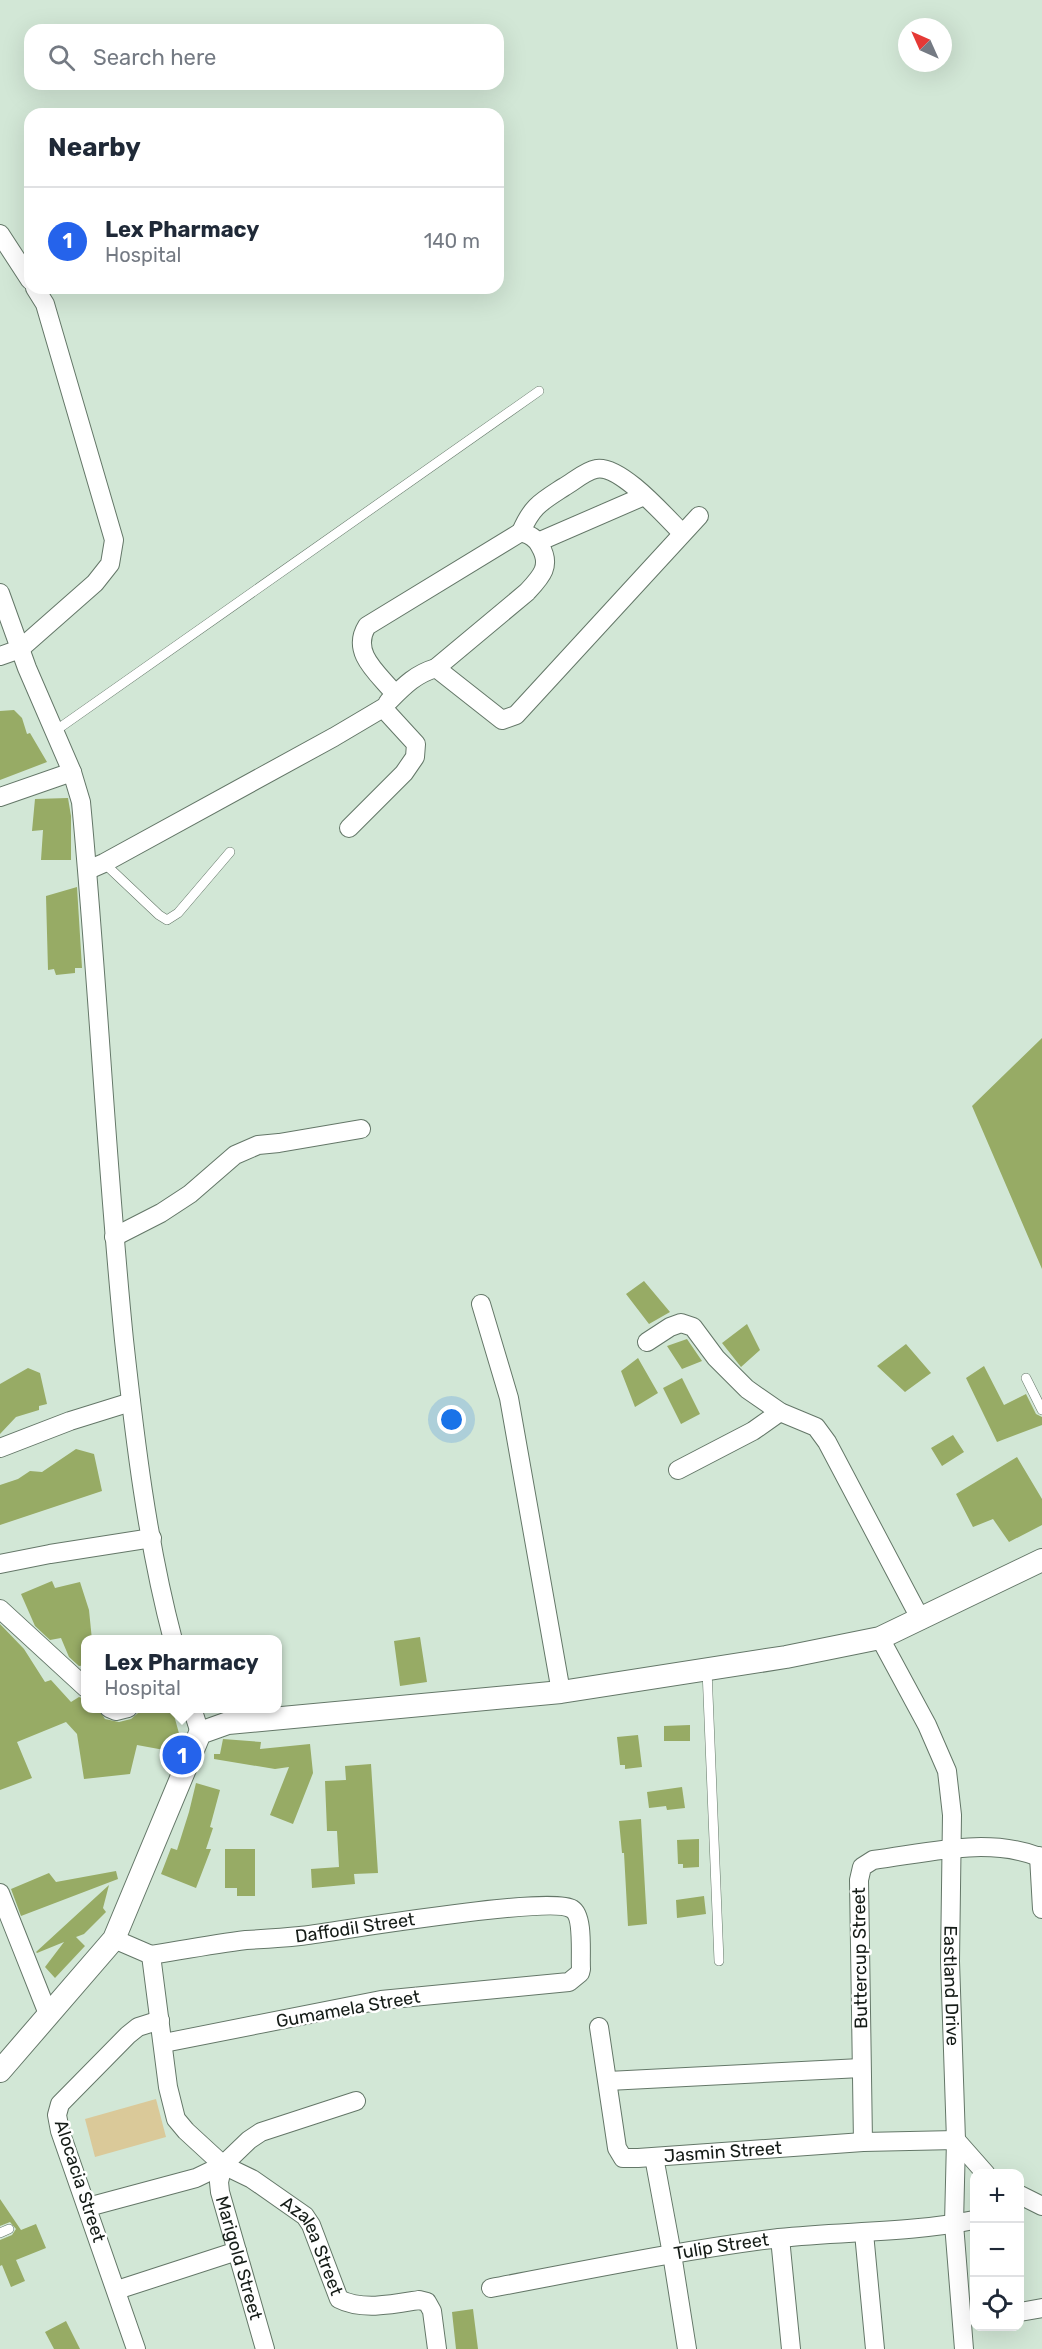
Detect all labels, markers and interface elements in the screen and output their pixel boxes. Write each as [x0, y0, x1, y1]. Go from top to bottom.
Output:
north arrow [898, 18, 952, 72]
search box [24, 24, 504, 90]
icon: search [45, 41, 78, 74]
text: Search here [93, 44, 216, 71]
text: Nearby [48, 132, 141, 163]
text: Lex Pharmacy [105, 216, 259, 243]
text: 1 [63, 229, 72, 253]
text: 140 m [424, 229, 480, 253]
text: Hospital [105, 243, 181, 267]
your location [437, 1405, 466, 1434]
popup [81, 1635, 282, 1713]
text: Lex Pharmacy [104, 1649, 259, 1676]
text: Hospital [104, 1676, 181, 1700]
pin: 1 [162, 1732, 201, 1778]
street label: Buttercup Street [848, 1887, 872, 2029]
street label: Daffodil Street [294, 1908, 416, 1948]
street label: Eastland Drive [939, 1925, 964, 2046]
street label: Gumamela Street [274, 1986, 422, 2032]
street label: Alocacia Street [50, 2117, 110, 2245]
street label: Jasmin Street [663, 2137, 783, 2167]
map controls [970, 2169, 1024, 2331]
button: + [970, 2169, 1024, 2223]
street label: Azalea Street [277, 2192, 348, 2299]
street label: Marigold Street [211, 2193, 267, 2322]
button: − [970, 2223, 1024, 2277]
street label: Tulip Street [672, 2228, 770, 2265]
button: locate [970, 2277, 1024, 2331]

